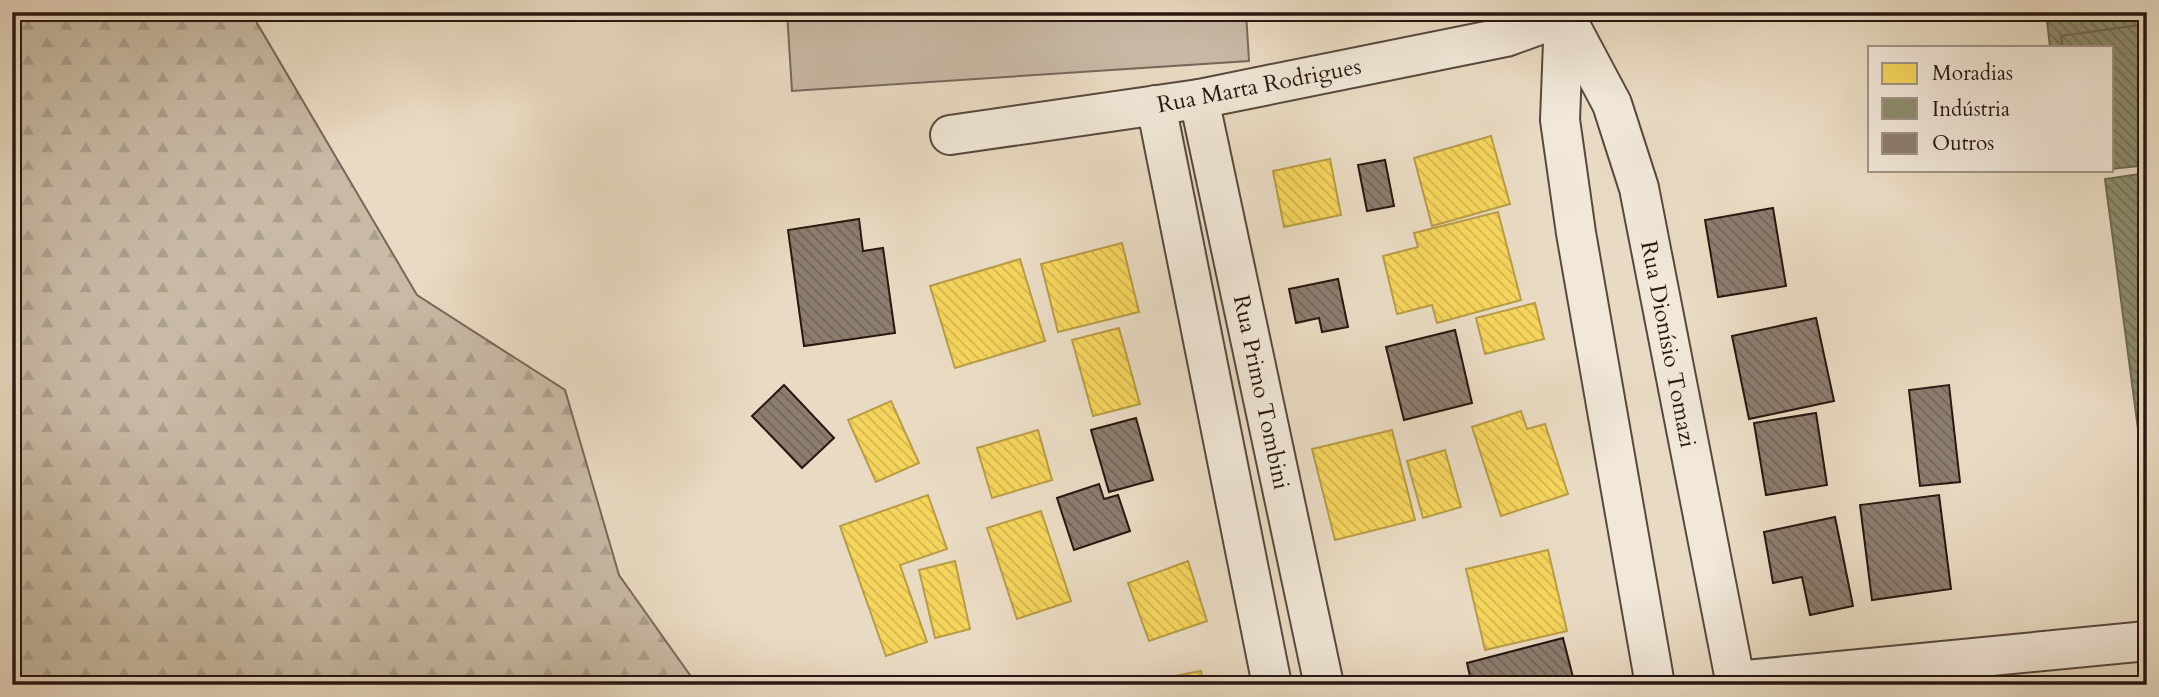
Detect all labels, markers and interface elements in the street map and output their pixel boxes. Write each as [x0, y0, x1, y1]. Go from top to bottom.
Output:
legend [1868, 46, 2114, 172]
street label: Rua Marta Rodrigues [1154, 51, 1364, 120]
text: Moradias [1932, 59, 2013, 88]
text: Indústria [1932, 95, 2010, 124]
text: Outros [1932, 129, 1994, 158]
street label: Rua Dionísio Tomazi [1633, 238, 1704, 450]
street label: Rua Primo Tombini [1226, 292, 1297, 492]

